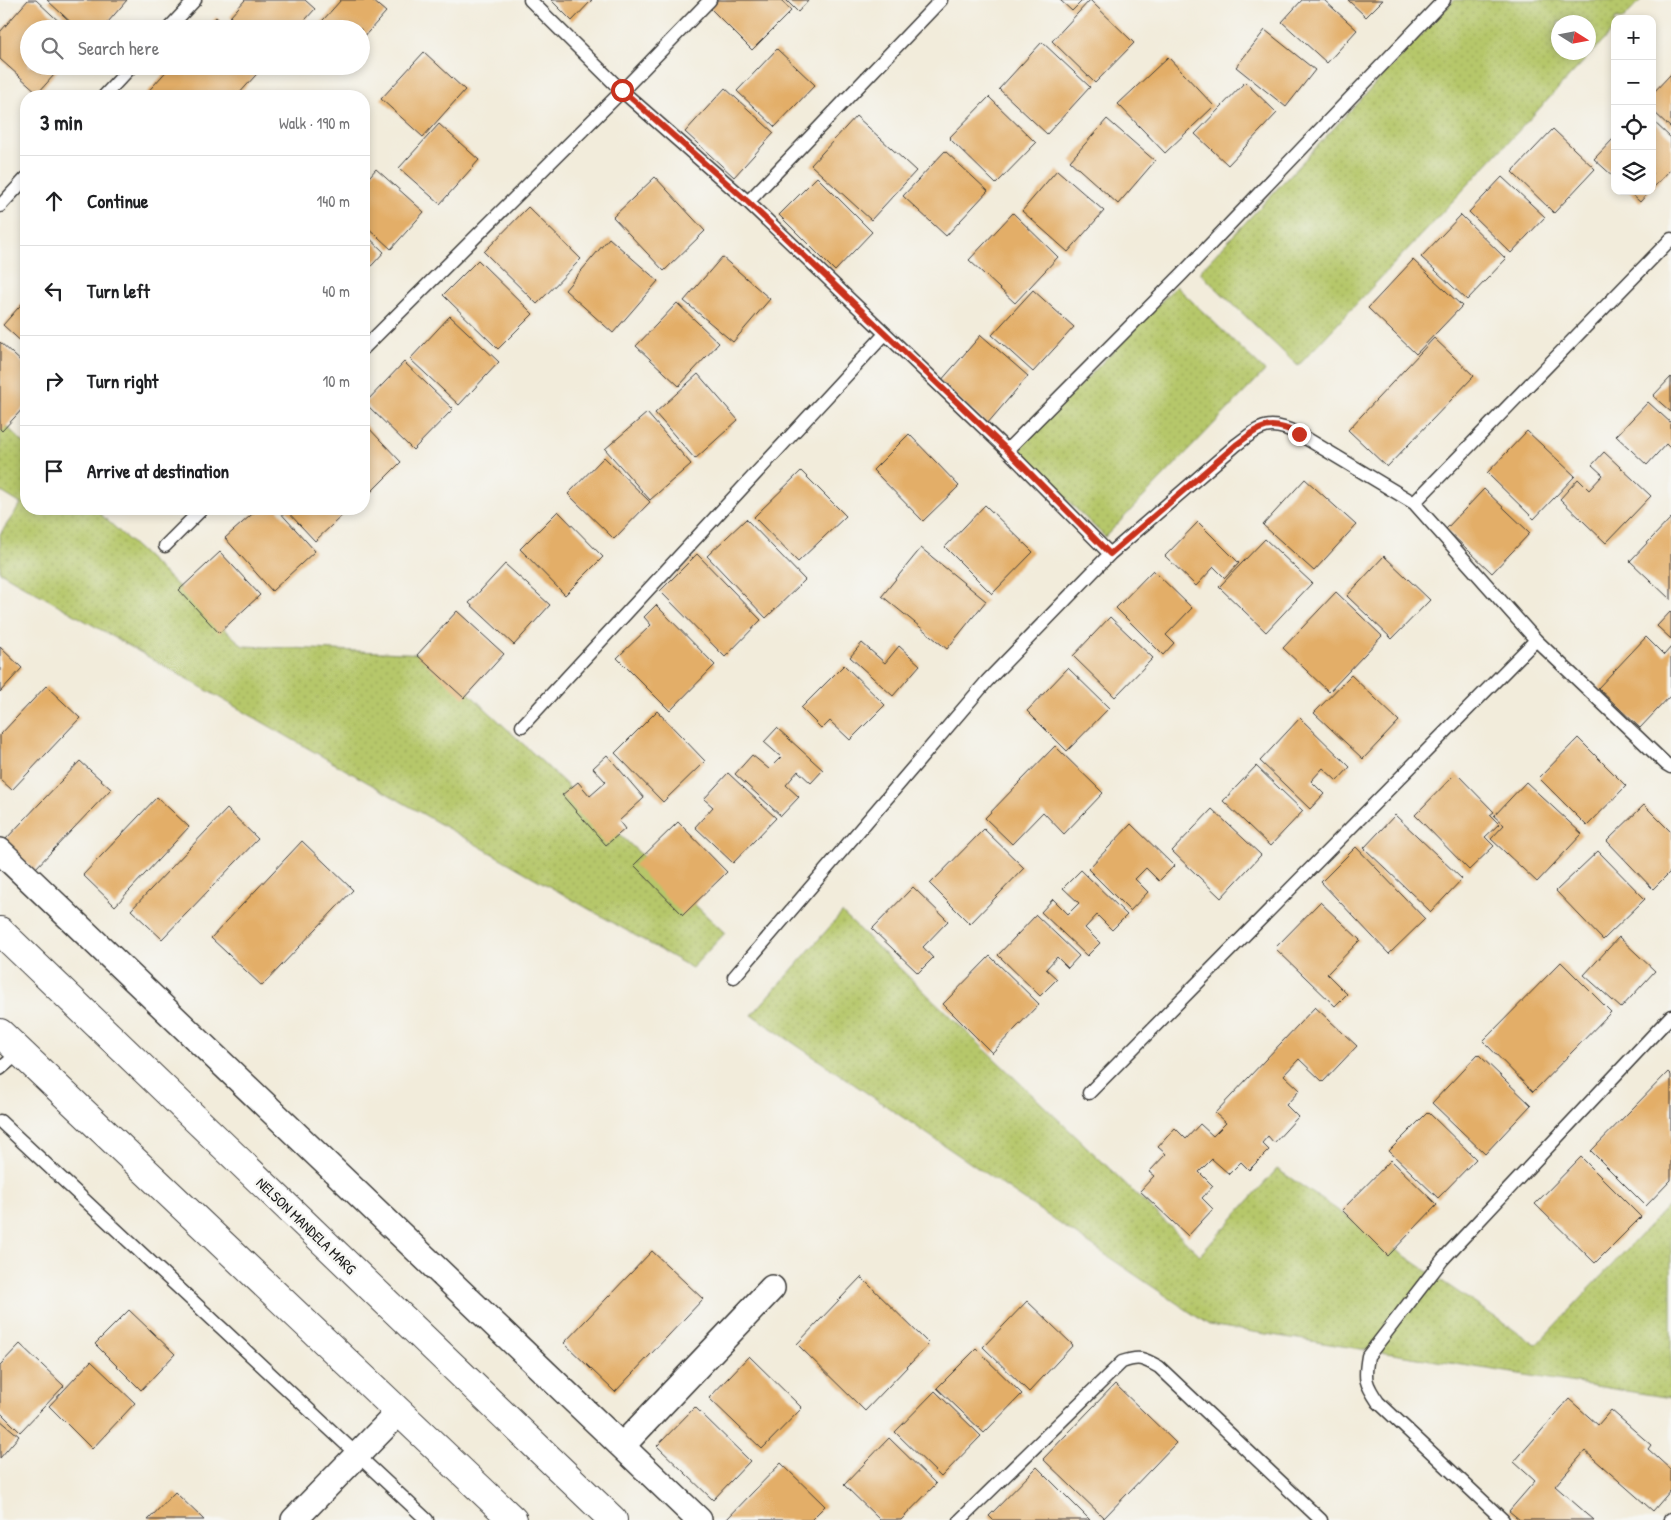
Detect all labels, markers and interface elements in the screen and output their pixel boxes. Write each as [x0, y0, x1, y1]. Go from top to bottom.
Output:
north arrow [1551, 15, 1596, 60]
map controls [1611, 15, 1656, 195]
button: + [1611, 15, 1656, 60]
search box [20, 20, 370, 75]
icon: search [38, 34, 66, 62]
text: Search here [78, 35, 159, 61]
button: − [1611, 60, 1656, 105]
route start [611, 79, 634, 102]
button: locate [1611, 105, 1656, 150]
text: 3 min [40, 108, 83, 137]
text: Walk · 190 m [279, 112, 350, 134]
button: layers [1611, 150, 1656, 195]
icon: ahead [40, 187, 68, 215]
text: Continue [87, 188, 148, 214]
text: 140 m [316, 190, 350, 212]
icon: left [40, 277, 68, 305]
text: Turn left [87, 278, 150, 304]
text: 40 m [322, 280, 350, 302]
icon: right [40, 367, 68, 395]
text: Turn right [87, 368, 158, 394]
text: 10 m [322, 370, 350, 392]
route end [1288, 423, 1311, 446]
icon: arrive [40, 457, 68, 485]
text: Arrive at destination [87, 458, 229, 484]
street label: NELSON MANDELA MARG [252, 1172, 361, 1279]

